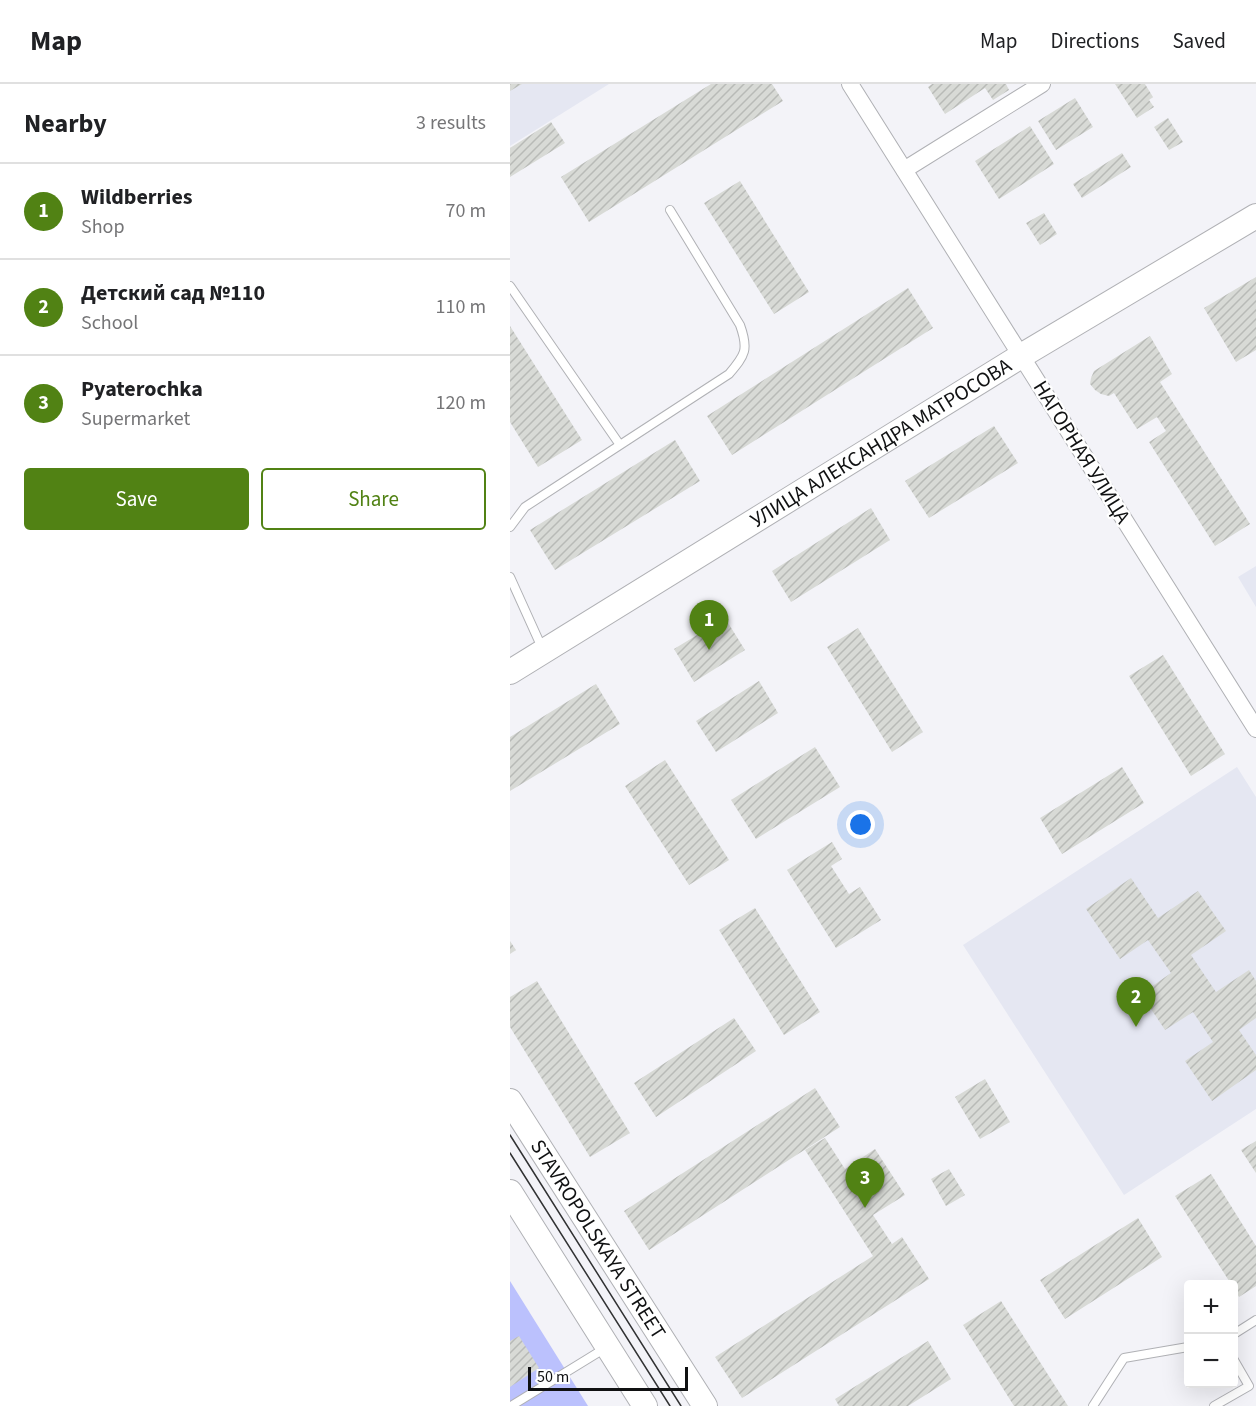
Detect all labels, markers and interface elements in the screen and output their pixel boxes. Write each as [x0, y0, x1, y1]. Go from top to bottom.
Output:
text: Map [30, 21, 82, 61]
text: Map [980, 26, 1018, 56]
text: Directions [1051, 26, 1139, 56]
text: Saved [1172, 26, 1226, 56]
text: Nearby [24, 105, 107, 142]
text: 3 results [416, 109, 486, 137]
text: Wildberries [81, 181, 193, 213]
text: 1 [38, 197, 49, 225]
text: 70 m [446, 197, 486, 225]
text: Shop [81, 213, 125, 241]
text: Детский сад №110 [81, 277, 265, 309]
text: 2 [38, 293, 49, 321]
text: 110 m [436, 293, 486, 321]
text: School [81, 309, 138, 337]
street label: УЛИЦА АЛЕКСАНДРА МАТРОСОВА [744, 350, 1018, 535]
text: Pyaterochka [81, 373, 203, 405]
street label: НАГОРНАЯ УЛИЦА [1026, 375, 1138, 530]
text: 3 [38, 389, 49, 417]
text: 120 m [436, 389, 486, 417]
text: Supermarket [81, 405, 190, 433]
button: Save [24, 468, 249, 530]
button: Share [261, 468, 486, 530]
pin: 1 [690, 600, 728, 650]
your location [846, 810, 875, 839]
pin: 2 [1116, 978, 1156, 1027]
street label: STAVROPOLSKAYA STREET [523, 1133, 673, 1345]
pin: 3 [846, 1158, 884, 1208]
map controls [1184, 1280, 1238, 1388]
button: + [1184, 1280, 1238, 1334]
button: − [1184, 1334, 1238, 1388]
scale bar [528, 1364, 688, 1392]
text: 50 m [537, 1366, 569, 1388]

